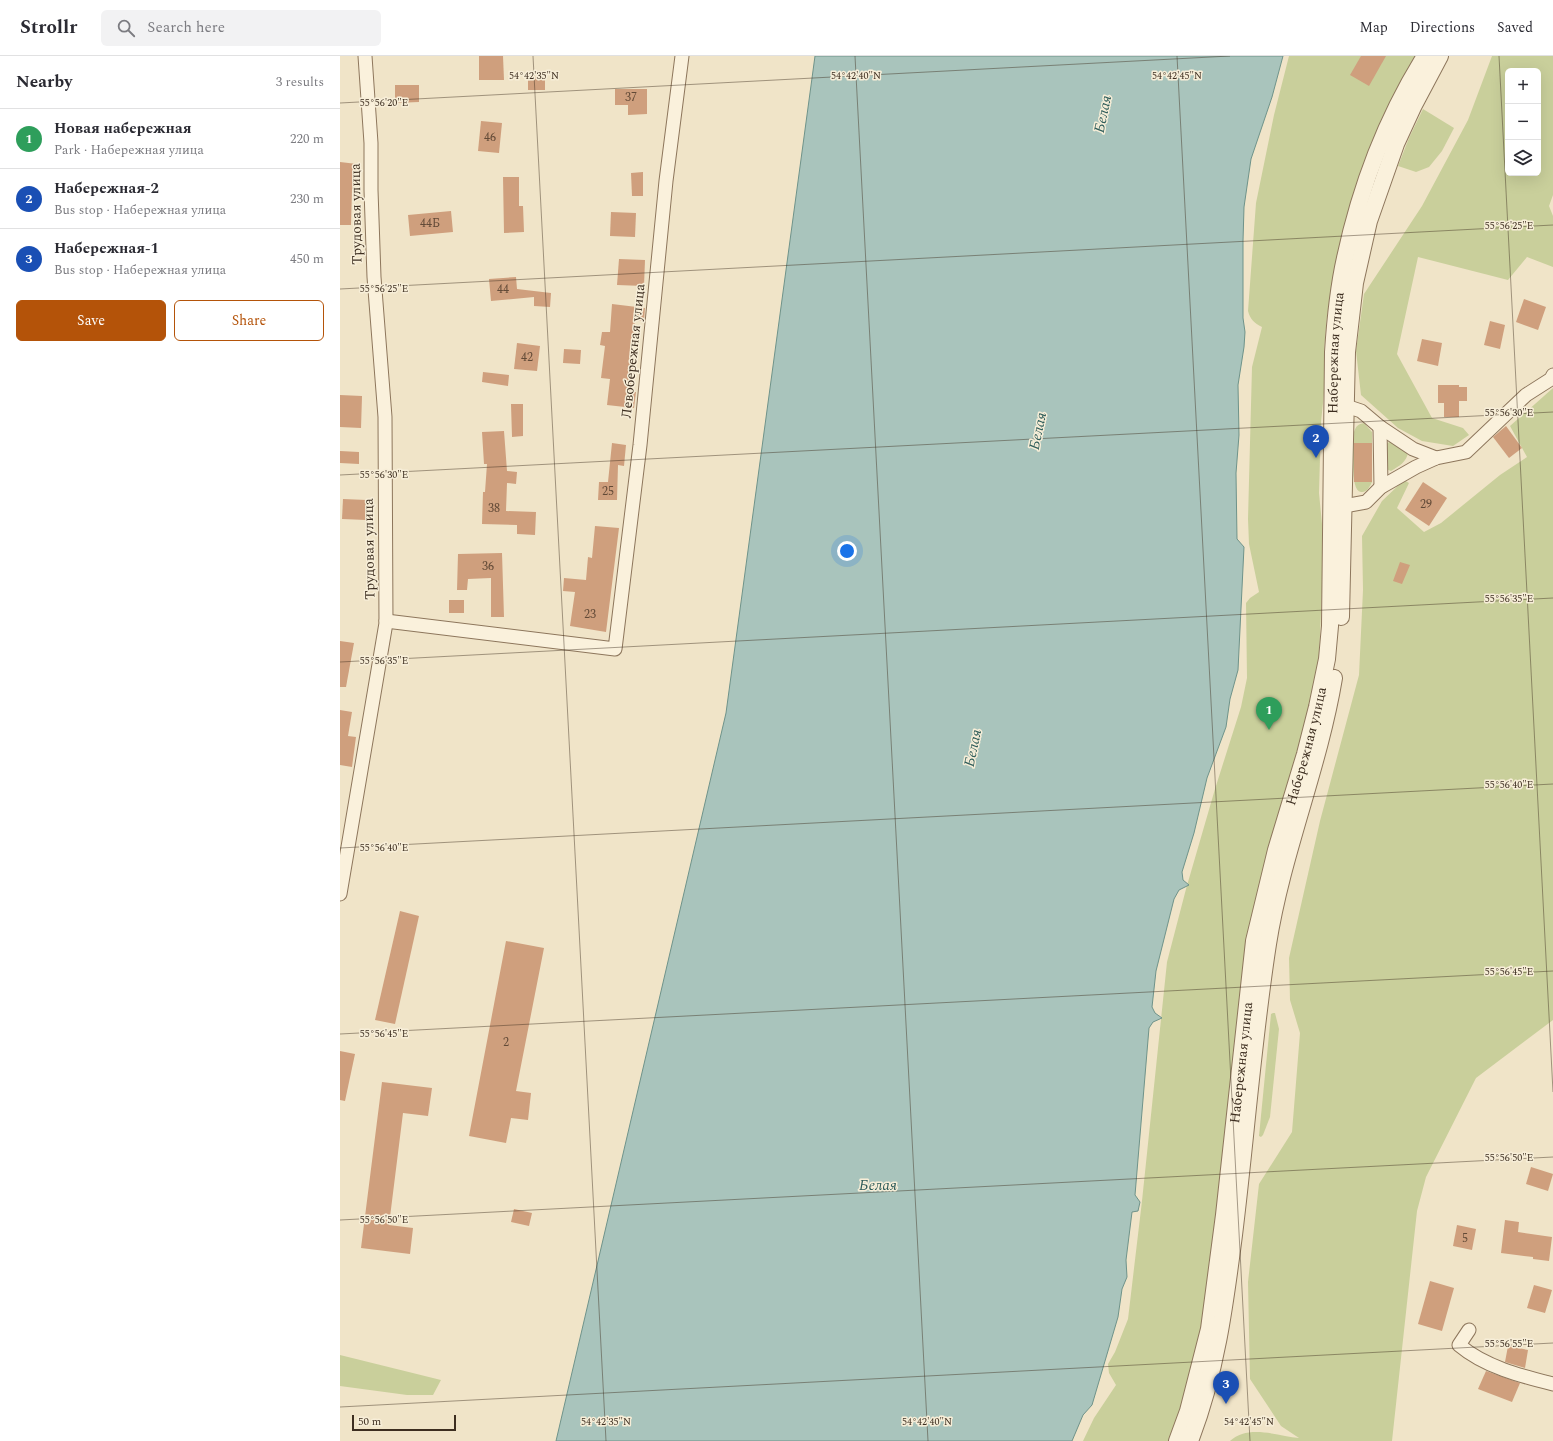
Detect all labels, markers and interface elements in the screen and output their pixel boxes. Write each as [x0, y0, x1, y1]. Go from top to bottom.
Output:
search box [101, 10, 381, 46]
text: Strollr [20, 13, 77, 42]
text: Search here [147, 16, 225, 39]
icon: search [115, 17, 137, 39]
text: Map [1360, 17, 1388, 38]
text: Directions [1410, 17, 1475, 38]
text: Saved [1497, 17, 1533, 38]
text: 54°42'35"N [509, 68, 559, 84]
text: 54°42'40"N [831, 68, 881, 84]
text: 54°42'45"N [1152, 68, 1202, 84]
map controls [1505, 68, 1541, 176]
button: + [1505, 68, 1541, 104]
text: Nearby [16, 69, 72, 95]
text: 3 results [276, 72, 324, 92]
house number: 37 [625, 88, 637, 107]
water label: Белая [1088, 93, 1118, 135]
text: 55°56'20"E [360, 95, 408, 111]
button: − [1505, 104, 1541, 140]
text: Новая набережная [54, 117, 192, 140]
house number: 46 [484, 128, 496, 147]
text: 1 [25, 129, 33, 149]
text: 220 m [290, 129, 324, 149]
text: Park · Набережная улица [54, 140, 204, 160]
button: layers [1505, 140, 1541, 176]
street label: Трудовая улица [345, 163, 367, 265]
text: Набережная-2 [54, 177, 159, 200]
text: 2 [25, 189, 33, 209]
text: 230 m [290, 189, 324, 209]
text: Bus stop · Набережная улица [54, 200, 226, 220]
house number: 44Б [420, 214, 440, 233]
text: 55°56'25"E [1485, 218, 1533, 234]
text: Набережная-1 [54, 237, 159, 260]
text: 3 [25, 249, 33, 269]
text: 450 m [290, 249, 324, 269]
text: Bus stop · Набережная улица [54, 260, 226, 280]
house number: 44 [497, 280, 509, 299]
text: 55°56'25"E [360, 281, 408, 297]
street label: Левобережная улица [615, 282, 651, 419]
street label: Набережная улица [1322, 290, 1349, 414]
button: Save [16, 300, 166, 341]
button: Share [174, 300, 324, 341]
house number: 42 [521, 348, 533, 367]
text: 55°56'30"E [1485, 405, 1533, 421]
water label: Белая [1023, 410, 1053, 452]
pin: 2 [1303, 425, 1329, 458]
text: 55°56'30"E [360, 467, 408, 483]
house number: 25 [602, 482, 614, 501]
house number: 29 [1420, 495, 1432, 514]
street label: Трудовая улица [358, 498, 380, 600]
house number: 38 [488, 499, 500, 518]
your location [837, 541, 857, 561]
house number: 36 [482, 557, 494, 576]
text: 55°56'35"E [1485, 591, 1533, 607]
house number: 23 [584, 605, 596, 624]
text: 55°56'35"E [360, 653, 408, 669]
street label: Набережная улица [1280, 685, 1331, 808]
pin: 1 [1256, 697, 1282, 730]
water label: Белая [958, 727, 988, 769]
text: 55°56'40"E [1485, 777, 1533, 793]
text: 55°56'40"E [360, 840, 408, 856]
text: 55°56'45"E [1485, 964, 1533, 980]
street label: Набережная улица [1224, 1001, 1258, 1124]
text: 55°56'45"E [360, 1026, 408, 1042]
house number: 2 [503, 1033, 509, 1052]
text: 55°56'50"E [1485, 1150, 1533, 1166]
water label: Белая [859, 1174, 897, 1197]
text: 55°56'50"E [360, 1212, 408, 1228]
house number: 5 [1462, 1229, 1468, 1248]
text: 55°56'55"E [1485, 1336, 1533, 1352]
pin: 3 [1213, 1371, 1239, 1404]
scale bar [352, 1413, 456, 1432]
text: 50 m [358, 1413, 381, 1430]
text: 54°42'35"N [581, 1414, 631, 1430]
text: 54°42'40"N [902, 1414, 952, 1430]
text: 54°42'45"N [1224, 1414, 1274, 1430]

